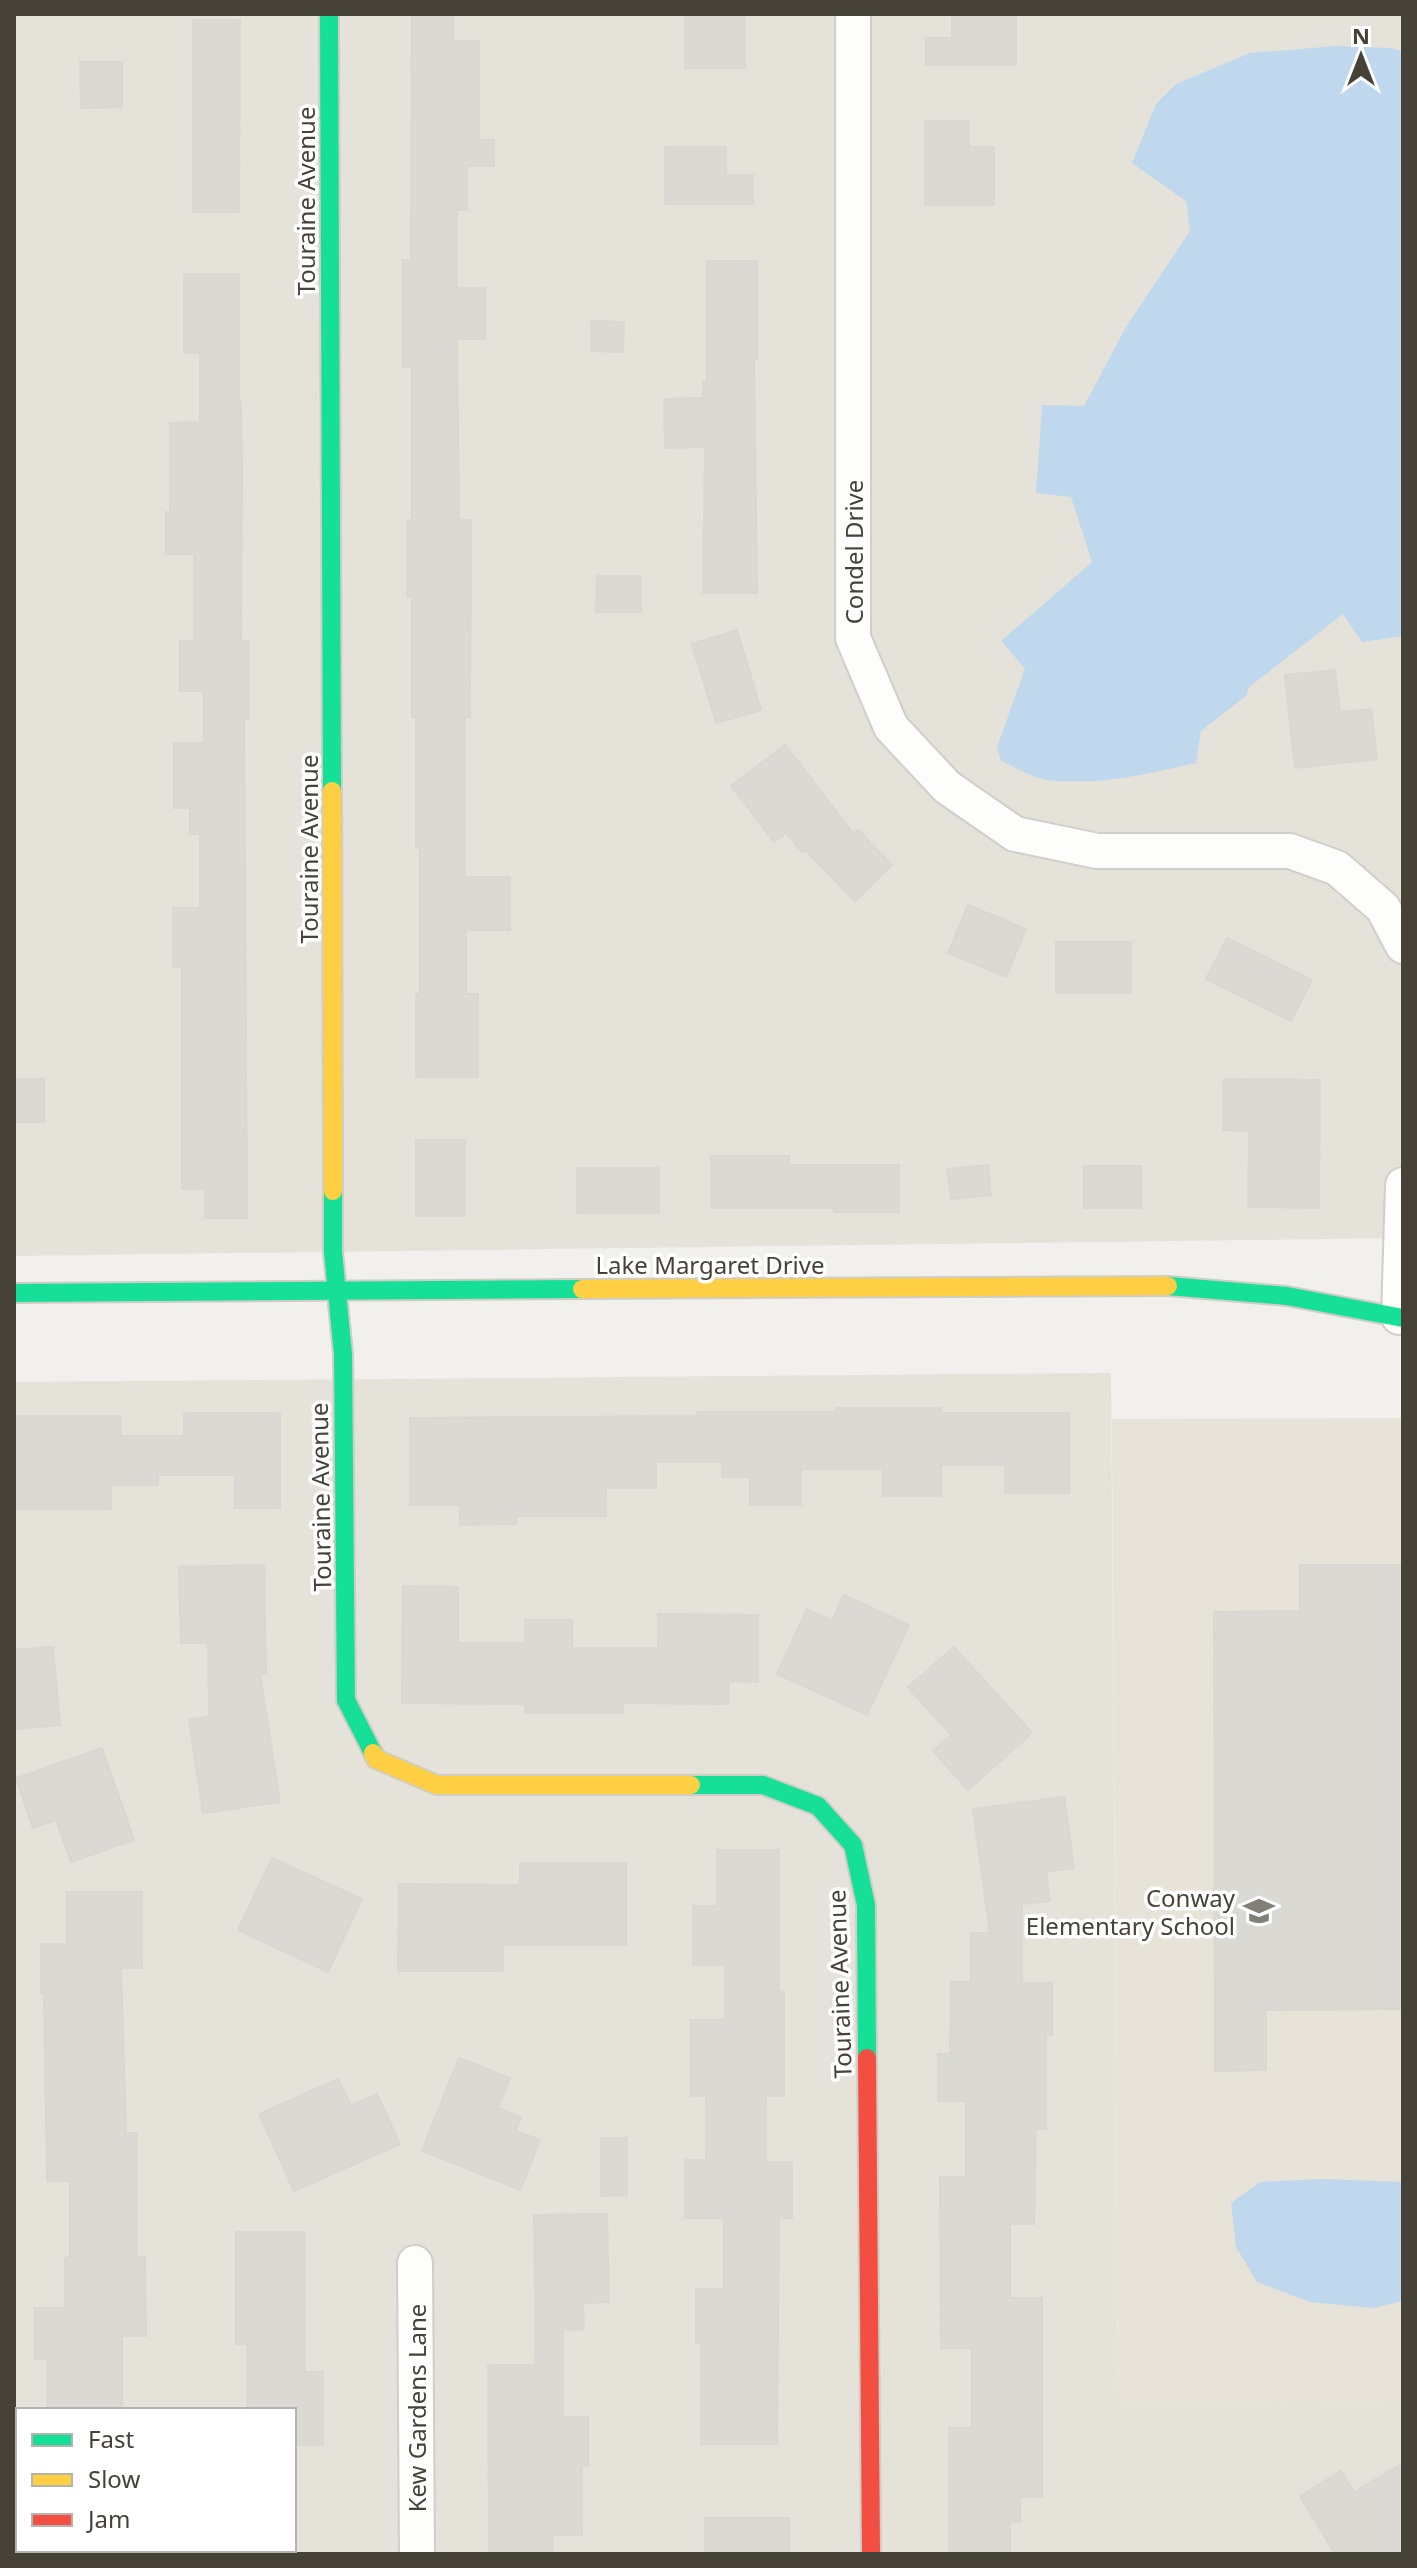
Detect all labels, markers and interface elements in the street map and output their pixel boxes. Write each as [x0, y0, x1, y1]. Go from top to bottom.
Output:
north arrow [1321, 16, 1401, 96]
text: N [1352, 20, 1370, 50]
street label: Touraine Avenue [289, 107, 322, 295]
street label: Condel Drive [837, 480, 870, 624]
street label: Touraine Avenue [292, 755, 325, 943]
street label: Lake Margaret Drive [596, 1248, 824, 1281]
street label: Touraine Avenue [302, 1402, 338, 1592]
place label: Conway Elementary School [1026, 1881, 1236, 1942]
street label: Touraine Avenue [819, 1889, 859, 2079]
school or university icon: Conway Elementary School [1242, 1894, 1276, 1928]
street label: Kew Gardens Lane [400, 2304, 433, 2512]
legend [16, 2408, 296, 2552]
text: Fast [88, 2422, 134, 2455]
text: Slow [88, 2462, 140, 2495]
text: Jam [86, 2502, 130, 2535]

